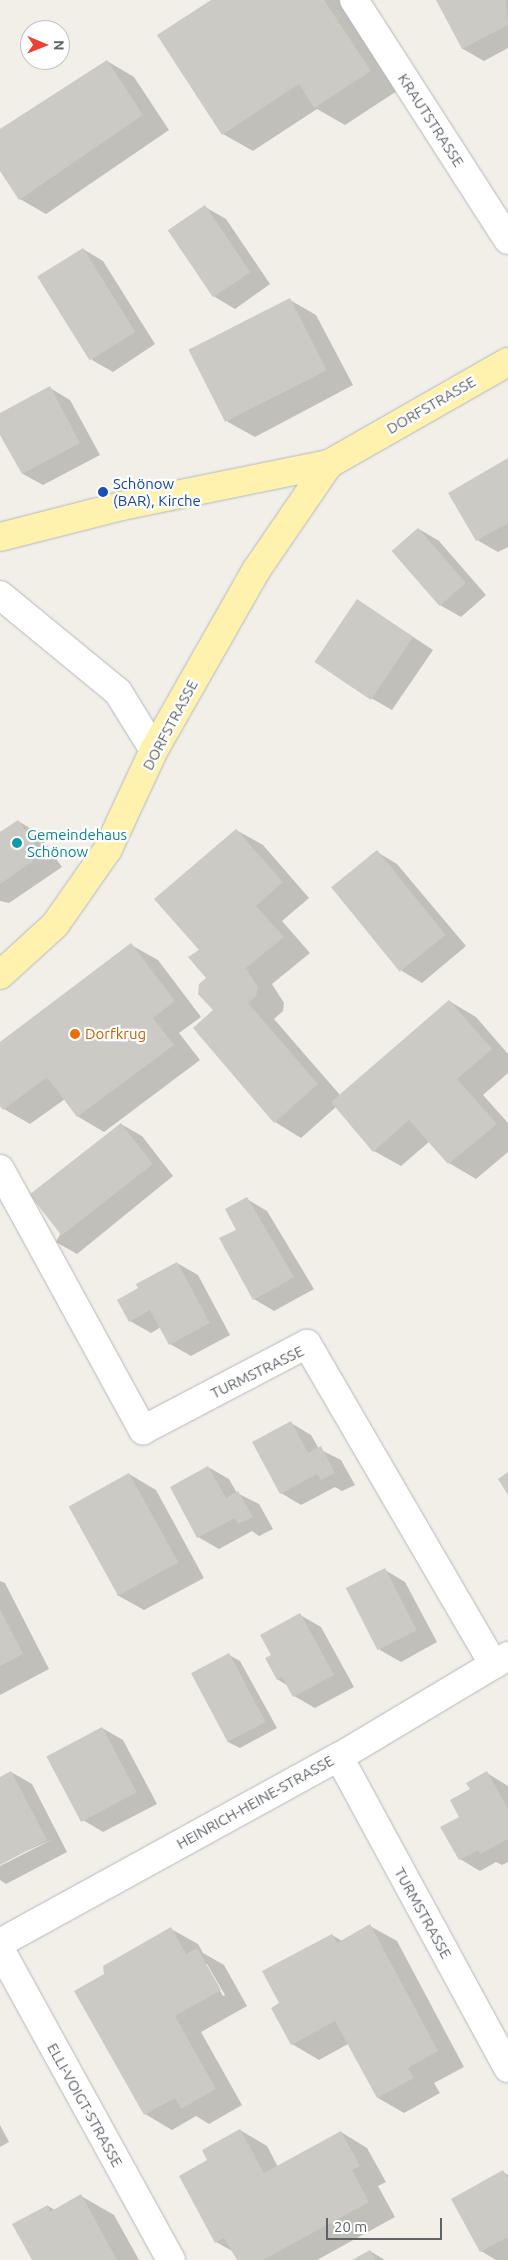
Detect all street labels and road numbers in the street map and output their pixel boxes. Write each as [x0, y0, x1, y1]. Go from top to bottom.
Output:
street label: KRAUTSTRASSE [394, 70, 468, 170]
street label: DORFSTRASSE [383, 372, 479, 438]
street label: DORFSTRASSE [139, 677, 201, 773]
street label: TURMSTRASSE [208, 1342, 306, 1402]
street label: HEINRICH-HEINE-STRASSE [173, 1751, 337, 1853]
street label: TURMSTRASSE [391, 1864, 455, 1962]
street label: ELLI-VOIGT-STRASSE [43, 2040, 127, 2170]

